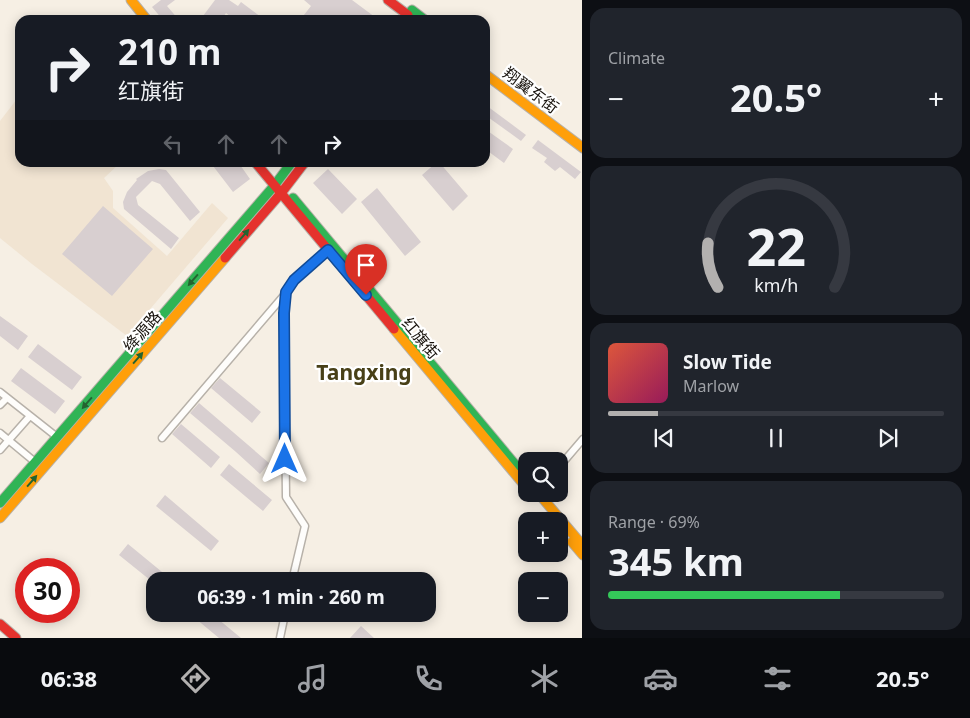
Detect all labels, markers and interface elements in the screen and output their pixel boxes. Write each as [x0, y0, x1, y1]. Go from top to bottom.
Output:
text: 210 m [118, 28, 221, 75]
icon: right [35, 35, 100, 100]
text: Climate [608, 47, 665, 69]
street label: 翔翼东街 [499, 62, 563, 118]
text: 20.5° [730, 71, 822, 123]
text: 红旗街 [118, 75, 184, 105]
text: − [608, 79, 624, 117]
text: + [928, 79, 944, 117]
icon: left [159, 130, 187, 158]
icon: ahead [212, 130, 240, 158]
icon: ahead [265, 130, 293, 158]
icon: right [318, 130, 346, 158]
text: 22 [746, 210, 806, 281]
one-way arrow [239, 229, 250, 242]
pin [345, 244, 387, 295]
icon: arrive [352, 251, 380, 279]
one-way arrow [187, 273, 199, 285]
text: km/h [754, 273, 798, 297]
street label: 绛源路 [118, 306, 166, 356]
street label: 红旗街 [397, 313, 445, 363]
text: Slow Tide [683, 349, 772, 375]
one-way arrow [132, 353, 144, 365]
district label: Tangxing [316, 358, 412, 386]
text: Marlow [683, 375, 739, 397]
one-way arrow [81, 396, 92, 409]
icon: previous [650, 424, 678, 452]
icon: pause [762, 424, 790, 452]
icon: next [874, 424, 902, 452]
position arrow [258, 432, 310, 484]
map controls [518, 452, 568, 622]
button: search [518, 452, 568, 502]
one-way arrow [26, 476, 38, 488]
text: Range · 69% [608, 511, 700, 533]
button: + [518, 512, 568, 562]
text: 345 km [608, 535, 744, 587]
speed limit sign: 30 [15, 558, 80, 623]
button: − [518, 572, 568, 622]
text: 06:39 · 1 min · 260 m [197, 584, 385, 610]
icon: directions [178, 661, 213, 696]
icon: music [295, 661, 330, 696]
icon: phone [411, 661, 446, 696]
icon: climate [527, 661, 562, 696]
icon: car [643, 661, 678, 696]
icon: filters [760, 661, 795, 696]
text: 06:38 [41, 663, 97, 693]
text: 20.5° [876, 663, 929, 693]

